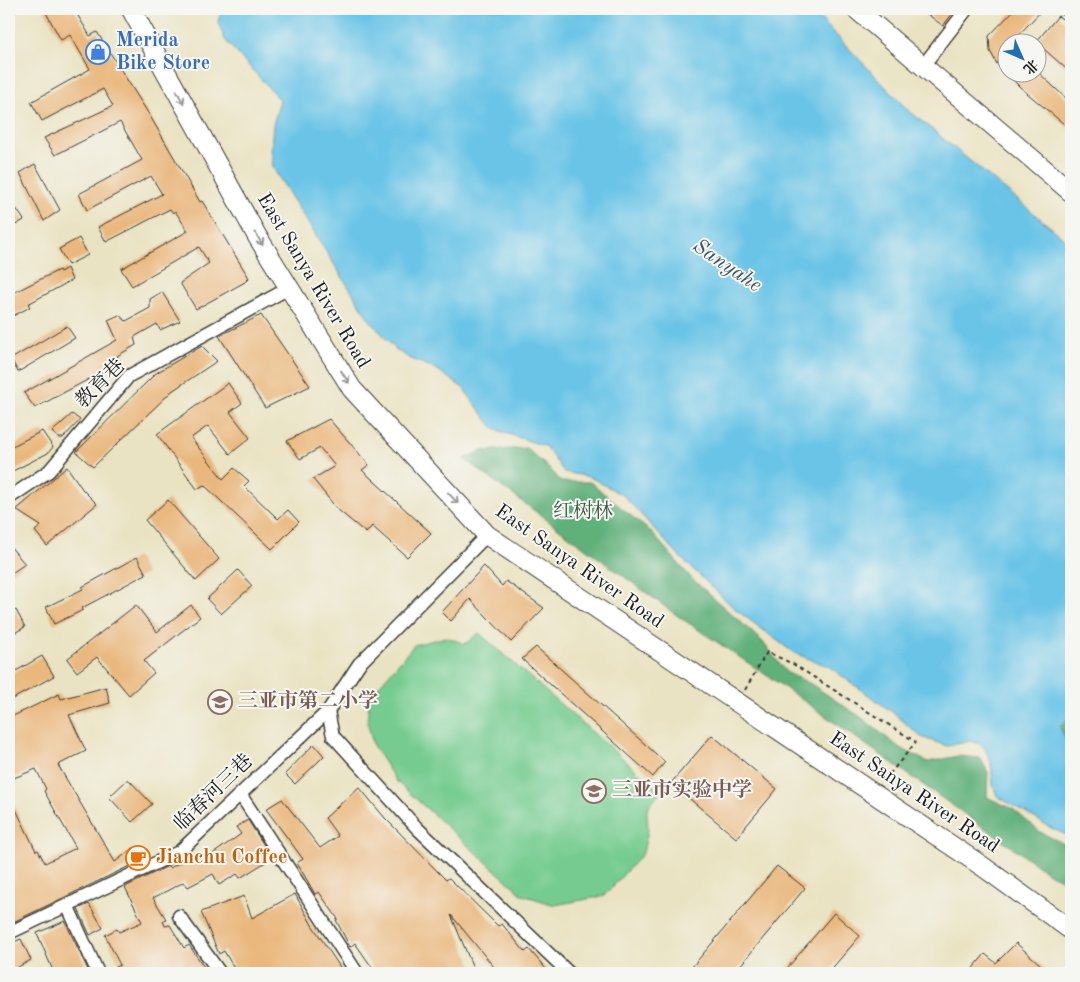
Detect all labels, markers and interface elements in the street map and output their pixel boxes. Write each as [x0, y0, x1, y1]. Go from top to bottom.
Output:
place label: Merida Bike Store [116, 31, 210, 74]
north arrow [998, 32, 1048, 82]
shop icon: Merida Bike Store [85, 39, 111, 65]
text: 北 [1021, 57, 1041, 77]
one-way arrow [175, 90, 185, 105]
street label: East Sanya River Road [253, 190, 373, 372]
one-way arrow [255, 232, 265, 246]
water label: Sanyahe [689, 236, 765, 296]
street label: 教育巷 [71, 354, 129, 412]
one-way arrow [340, 370, 350, 384]
one-way arrow [447, 492, 459, 505]
park label: 红树林 [553, 500, 613, 522]
street label: East Sanya River Road [491, 501, 667, 633]
school or university icon: 三亚市第二小学 [207, 689, 233, 715]
place label: 三亚市第二小学 [238, 689, 378, 712]
street label: East Sanya River Road [825, 729, 1003, 857]
street label: 临春河三巷 [169, 749, 257, 835]
school or university icon: 三亚市实验中学 [581, 778, 607, 804]
place label: 三亚市实验中学 [612, 778, 752, 801]
cafe icon: Jianchu Coffee [125, 845, 151, 871]
place label: Jianchu Coffee [156, 848, 287, 868]

